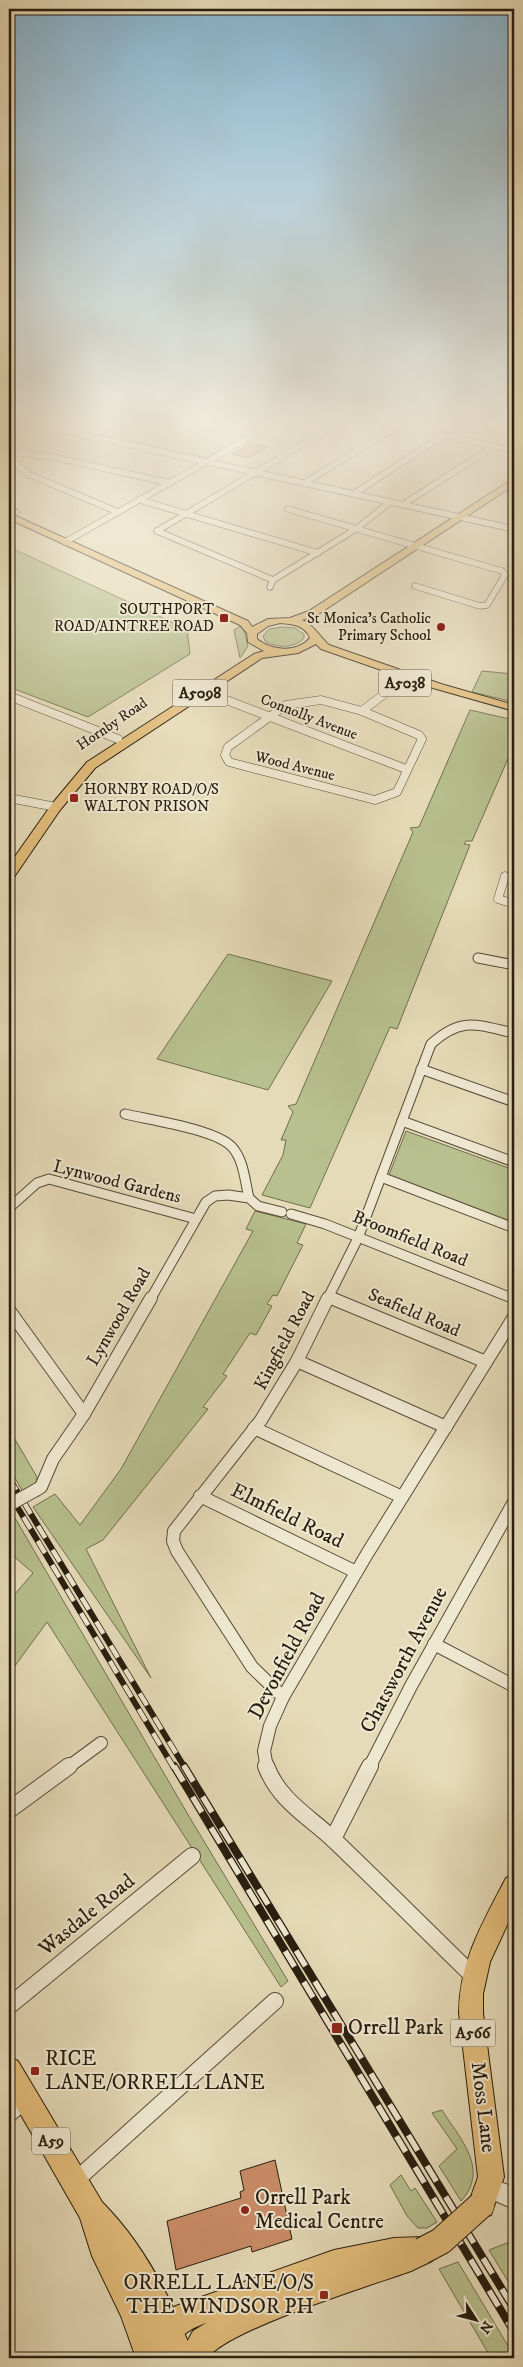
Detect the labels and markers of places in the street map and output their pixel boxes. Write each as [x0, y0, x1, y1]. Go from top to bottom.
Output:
place label: SOUTHPORT ROAD/AINTREE ROAD [54, 600, 215, 636]
place label: St Monica's Catholic Primary School [307, 609, 432, 645]
marker: SOUTHPORT ROAD/AINTREE ROAD [218, 612, 230, 624]
marker: St Monica's Catholic Primary School [435, 621, 447, 633]
place label: HORNBY ROAD/O/S WALTON PRISON [83, 780, 219, 816]
marker: HORNBY ROAD/O/S WALTON PRISON [68, 792, 80, 804]
place label: Orrell Park [348, 2015, 444, 2041]
marker: Orrell Park [330, 2021, 344, 2035]
place label: RICE LANE/ORRELL LANE [45, 2046, 265, 2096]
marker: RICE LANE/ORRELL LANE [29, 2065, 41, 2077]
place label: Orrell Park Medical Centre [255, 2185, 384, 2235]
marker: Orrell Park Medical Centre [239, 2204, 251, 2216]
place label: ORRELL LANE/O/S THE WINDSOR PH [123, 2270, 314, 2320]
marker: ORRELL LANE/O/S THE WINDSOR PH [318, 2289, 330, 2301]

